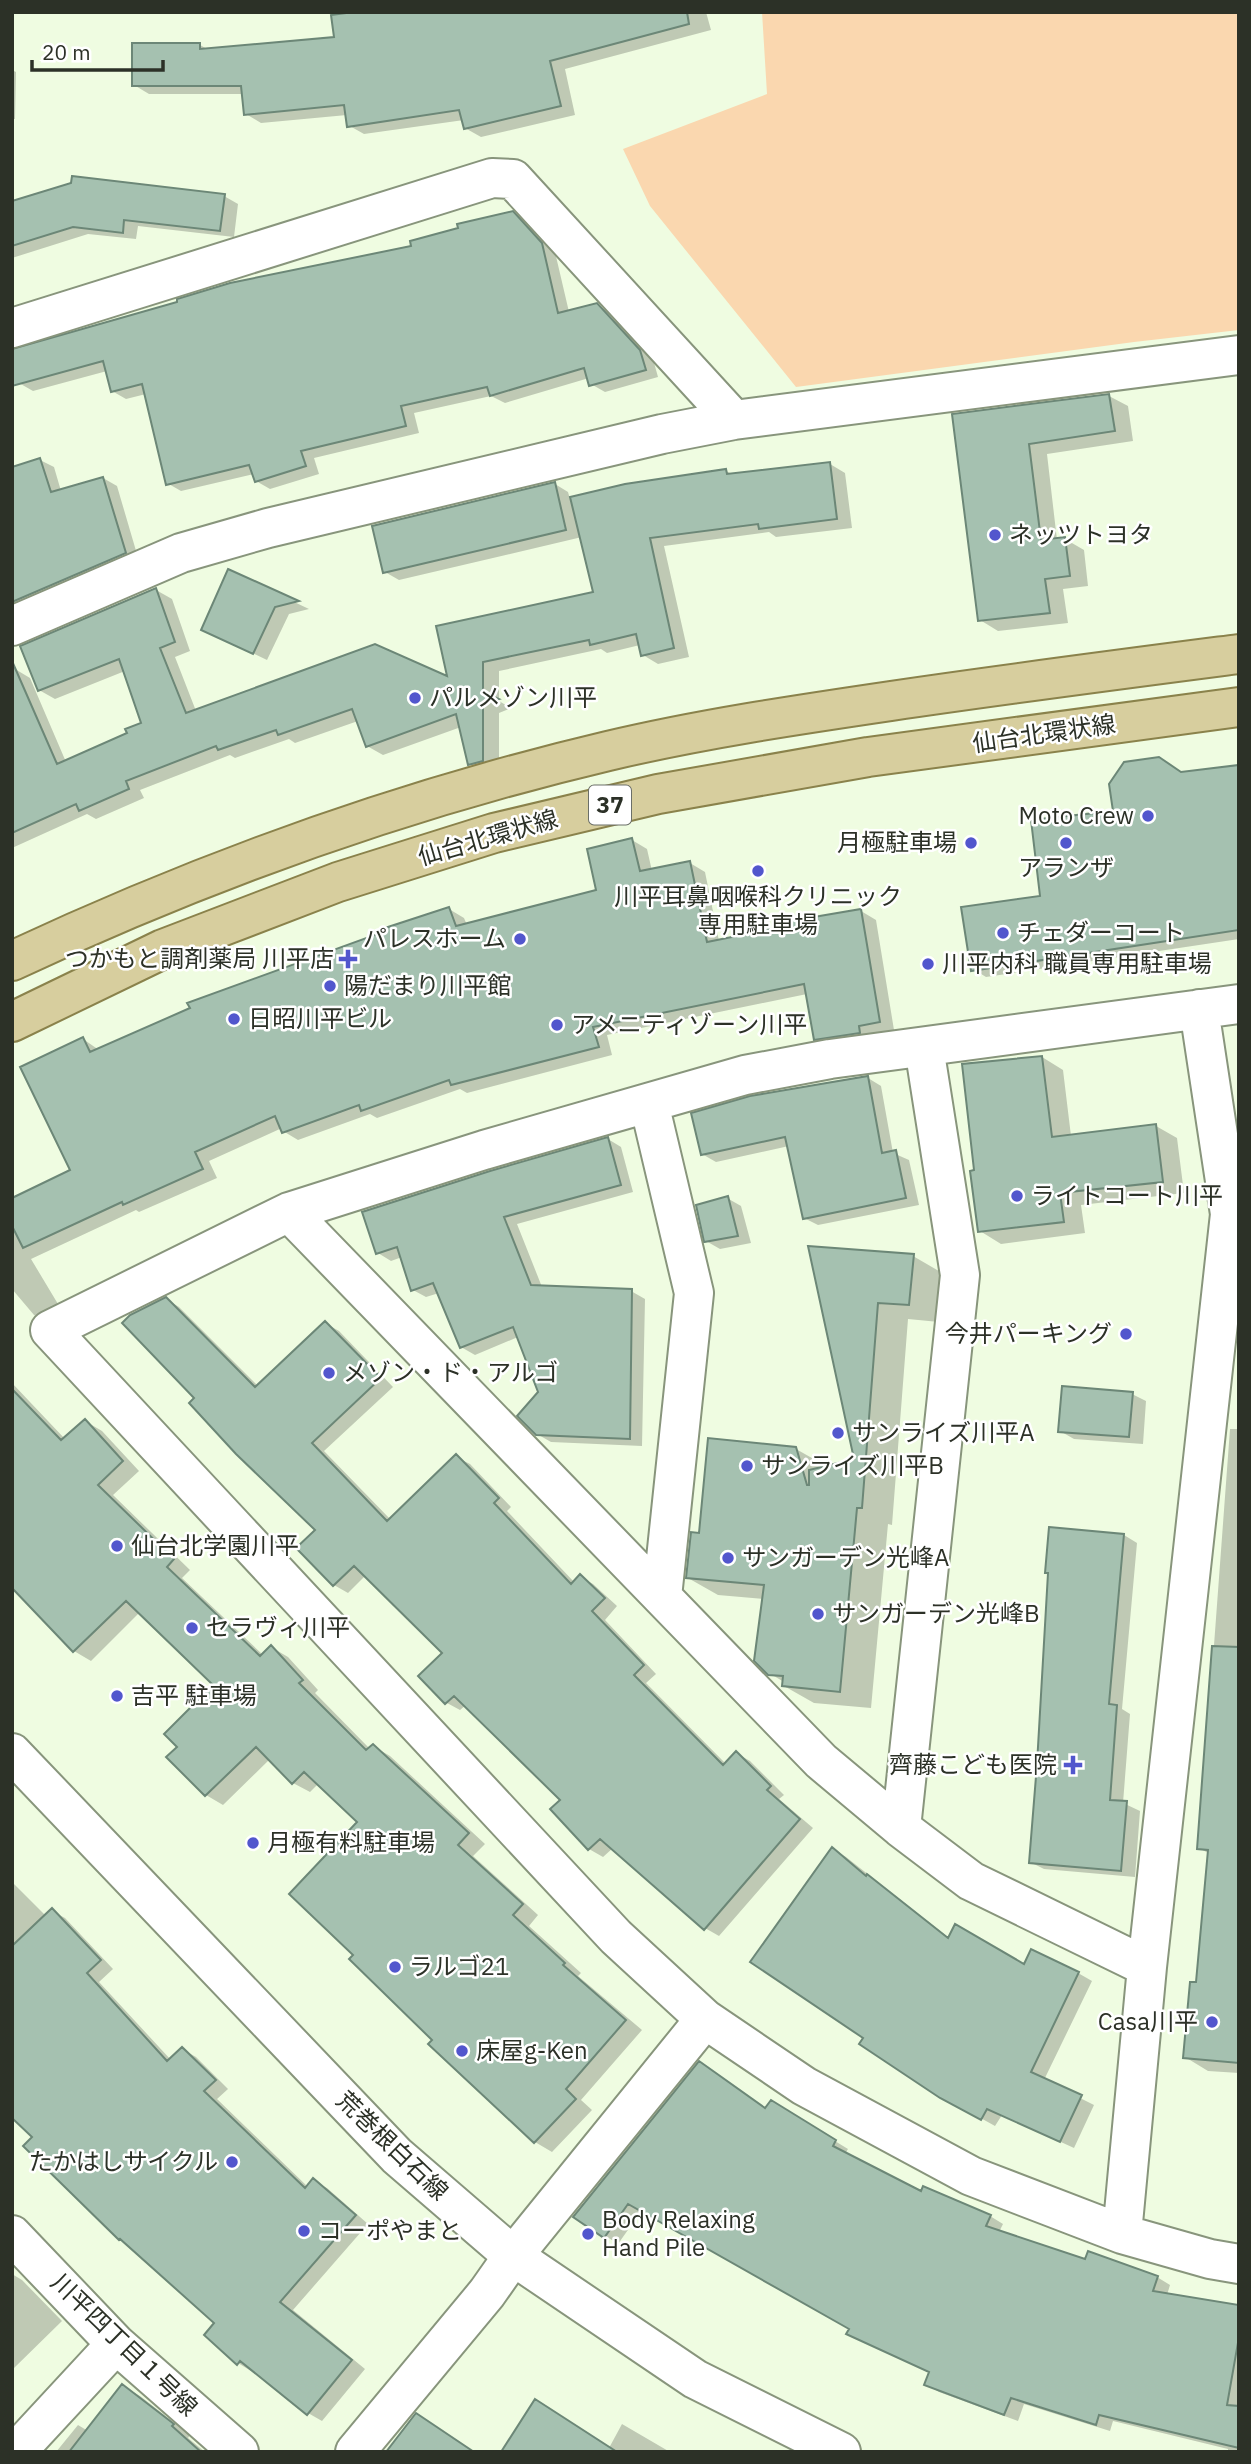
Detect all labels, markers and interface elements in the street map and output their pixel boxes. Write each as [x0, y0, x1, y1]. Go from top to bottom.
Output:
scale bar [32, 28, 163, 72]
text: 20 m [42, 38, 91, 66]
place label: ネッツトヨタ [1009, 518, 1153, 550]
marker: ネッツトヨタ [987, 527, 1003, 543]
place label: パルメゾン川平 [429, 681, 597, 713]
marker: パルメゾン川平 [407, 690, 423, 706]
street label: 仙台北環状線 [970, 707, 1117, 759]
road number: 37 [589, 786, 631, 824]
place label: Moto Crew [1019, 799, 1134, 831]
street label: 仙台北環状線 [414, 802, 561, 872]
marker: Moto Crew [1140, 808, 1156, 824]
place label: 月極駐車場 [837, 826, 957, 858]
marker: 月極駐車場 [963, 835, 979, 851]
marker: アランザ [1058, 835, 1074, 851]
place label: アランザ [1018, 851, 1114, 883]
marker: 川平耳鼻咽喉科クリニック 専用駐車場 [750, 863, 766, 879]
place label: 川平耳鼻咽喉科クリニック 専用駐車場 [614, 880, 902, 940]
place label: チェダーコート [1017, 916, 1185, 948]
place label: パレスホーム [363, 922, 506, 954]
marker: チェダーコート [995, 925, 1011, 941]
marker: パレスホーム [512, 931, 528, 947]
place label: つかもと調剤薬局 川平店 [65, 942, 334, 974]
place label: 川平内科 職員専用駐車場 [942, 947, 1212, 979]
marker: つかもと調剤薬局 川平店 [340, 951, 356, 967]
marker: 川平内科 職員専用駐車場 [920, 956, 936, 972]
place label: 陽だまり川平館 [344, 969, 512, 1001]
marker: 陽だまり川平館 [322, 978, 338, 994]
place label: 日昭川平ビル [248, 1002, 392, 1034]
place label: アメニティゾーン川平 [571, 1008, 807, 1040]
marker: 日昭川平ビル [226, 1011, 242, 1027]
marker: アメニティゾーン川平 [549, 1017, 565, 1033]
place label: ライトコート川平 [1031, 1179, 1223, 1211]
marker: ライトコート川平 [1009, 1188, 1025, 1204]
place label: 今井パーキング [945, 1317, 1112, 1349]
marker: 今井パーキング [1118, 1326, 1134, 1342]
place label: メゾン・ド・アルゴ [343, 1356, 558, 1388]
marker: メゾン・ド・アルゴ [321, 1365, 337, 1381]
place label: サンライズ川平A [852, 1416, 1035, 1448]
marker: サンライズ川平A [830, 1425, 846, 1441]
place label: サンライズ川平B [761, 1449, 944, 1481]
marker: サンライズ川平B [739, 1458, 755, 1474]
place label: 仙台北学園川平 [131, 1529, 299, 1561]
marker: 仙台北学園川平 [109, 1538, 125, 1554]
place label: サンガーデン光峰A [742, 1541, 949, 1573]
marker: サンガーデン光峰A [720, 1550, 736, 1566]
place label: サンガーデン光峰B [832, 1597, 1040, 1629]
marker: サンガーデン光峰B [810, 1606, 826, 1622]
place label: セラヴィ川平 [206, 1611, 350, 1643]
marker: セラヴィ川平 [184, 1620, 200, 1636]
place label: 吉平 駐車場 [131, 1679, 257, 1711]
marker: 吉平 駐車場 [109, 1688, 125, 1704]
place label: 齊藤こども医院 [889, 1748, 1057, 1780]
marker: 齊藤こども医院 [1063, 1755, 1083, 1775]
place label: 月極有料駐車場 [267, 1826, 435, 1858]
marker: 月極有料駐車場 [245, 1835, 261, 1851]
place label: ラルゴ21 [409, 1950, 509, 1982]
marker: ラルゴ21 [387, 1959, 403, 1975]
place label: Casa川平 [1098, 2005, 1198, 2037]
marker: Casa川平 [1204, 2014, 1220, 2030]
place label: 床屋g-Ken [476, 2034, 588, 2066]
marker: 床屋g-Ken [454, 2043, 470, 2059]
street label: 荒巻根白石線 [330, 2084, 456, 2207]
place label: たかはしサイクル [29, 2145, 218, 2177]
marker: たかはしサイクル [224, 2154, 240, 2170]
place label: Body Relaxing Hand Pile [602, 2203, 755, 2263]
place label: コーポやまと [318, 2214, 462, 2246]
marker: コーポやまと [296, 2223, 312, 2239]
marker: Body Relaxing Hand Pile [580, 2226, 596, 2242]
street label: 川平四丁目１号線 [45, 2266, 205, 2422]

